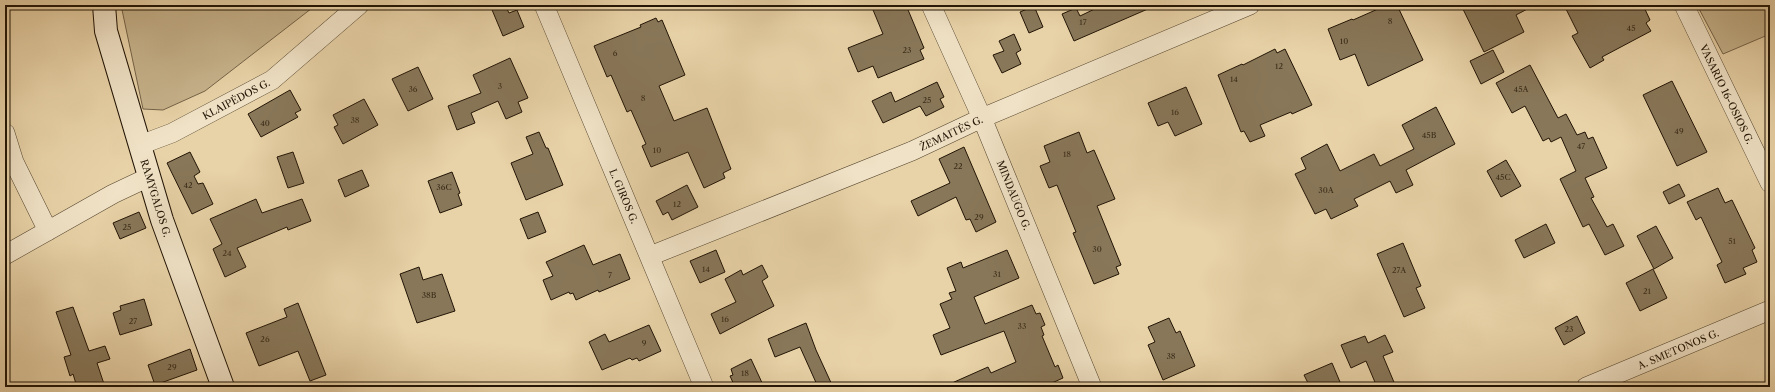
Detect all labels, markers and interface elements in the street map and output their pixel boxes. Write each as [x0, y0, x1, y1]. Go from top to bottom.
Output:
house number: 8 [1388, 16, 1393, 26]
house number: 17 [1079, 17, 1087, 27]
house number: 45 [1627, 23, 1635, 33]
house number: 10 [1340, 36, 1348, 46]
street label: VASARIO 16-OSIOS G. [1696, 41, 1756, 146]
house number: 23 [902, 45, 912, 55]
house number: 6 [613, 48, 618, 58]
house number: 12 [1275, 61, 1283, 71]
house number: 14 [1230, 74, 1238, 84]
street label: KLAIPĖDOS G. [200, 76, 273, 123]
house number: 3 [498, 81, 502, 91]
house number: 36 [408, 84, 418, 94]
house number: 45A [1514, 84, 1530, 94]
house number: 8 [641, 93, 646, 103]
house number: 25 [923, 95, 931, 105]
house number: 16 [1171, 107, 1179, 117]
street label: ŽEMAITĖS G. [917, 113, 985, 154]
house number: 38 [350, 115, 360, 125]
house number: 40 [260, 118, 270, 128]
house number: 49 [1674, 126, 1684, 136]
house number: 45B [1422, 130, 1437, 140]
house number: 47 [1577, 141, 1585, 151]
house number: 10 [653, 145, 661, 155]
house number: 18 [1063, 149, 1071, 159]
street label: RAMYGALOS G. [137, 158, 174, 239]
street label: MINDAUGO G. [994, 158, 1034, 232]
house number: 22 [953, 161, 963, 171]
street label: L. GIROS G. [606, 167, 641, 226]
house number: 45C [1495, 172, 1511, 182]
house number: 42 [183, 180, 193, 190]
house number: 36C [436, 182, 452, 192]
house number: 30A [1318, 185, 1335, 195]
house number: 12 [673, 199, 681, 209]
house number: 29 [974, 212, 984, 222]
house number: 25 [123, 222, 131, 232]
house number: 51 [1728, 236, 1736, 246]
house number: 30 [1092, 244, 1102, 254]
house number: 24 [222, 248, 232, 258]
house number: 14 [702, 264, 710, 274]
house number: 27A [1392, 265, 1407, 275]
house number: 31 [993, 269, 1002, 279]
house number: 7 [608, 270, 612, 280]
house number: 21 [1643, 286, 1652, 296]
house number: 38B [422, 290, 437, 300]
house number: 16 [721, 314, 729, 324]
house number: 27 [129, 316, 137, 326]
house number: 33 [1018, 321, 1026, 331]
house number: 23 [1564, 324, 1574, 334]
street label: A. SMETONOS G. [1635, 326, 1721, 373]
house number: 26 [260, 334, 270, 344]
house number: 9 [642, 338, 647, 348]
house number: 38 [1166, 351, 1176, 361]
house number: 29 [167, 362, 177, 372]
house number: 18 [741, 368, 749, 378]

